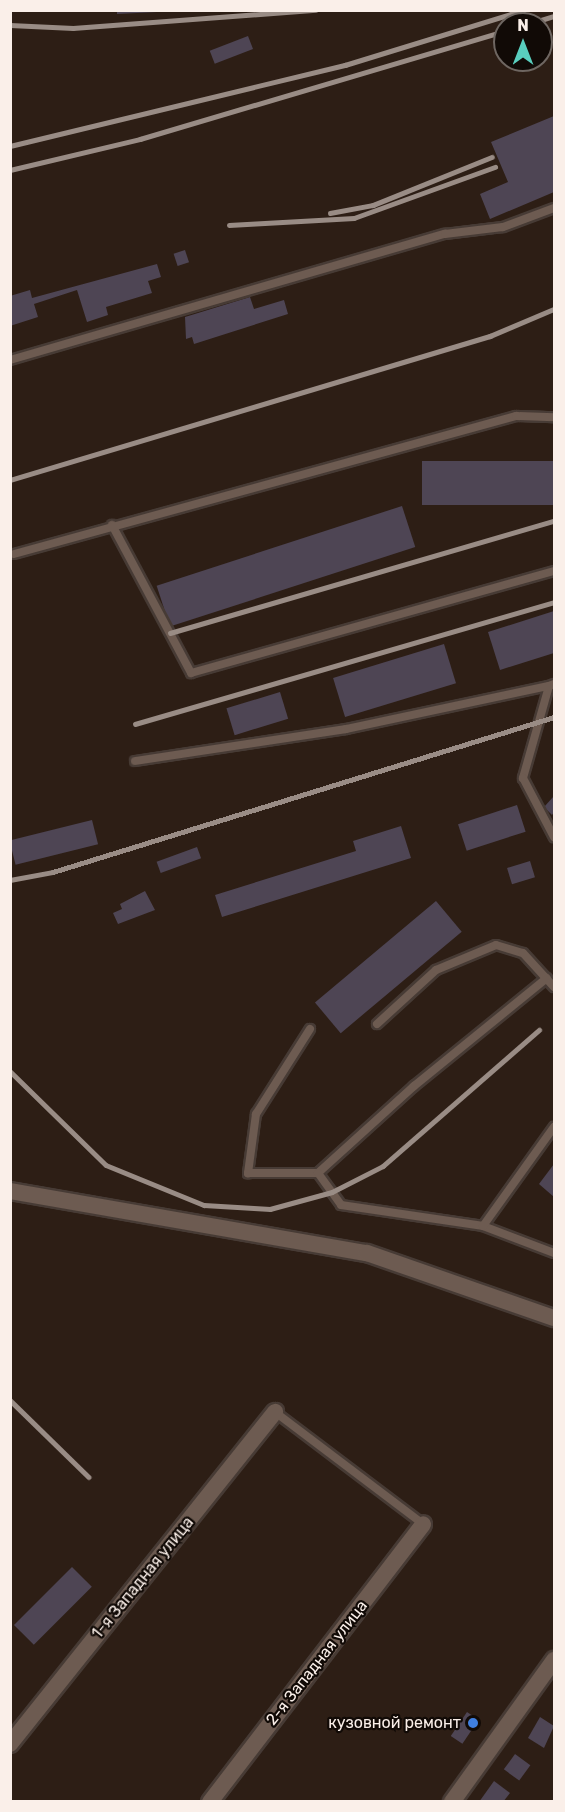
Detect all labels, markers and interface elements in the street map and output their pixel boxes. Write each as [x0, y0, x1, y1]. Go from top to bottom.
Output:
north arrow [493, 12, 553, 72]
text: N [517, 16, 529, 35]
street label: 1-я Западная улица [88, 1513, 198, 1643]
street label: 2-я Западная улица [262, 1597, 372, 1729]
place label: кузовной ремонт [328, 1713, 461, 1733]
marker: кузовной ремонт [466, 1716, 480, 1730]

